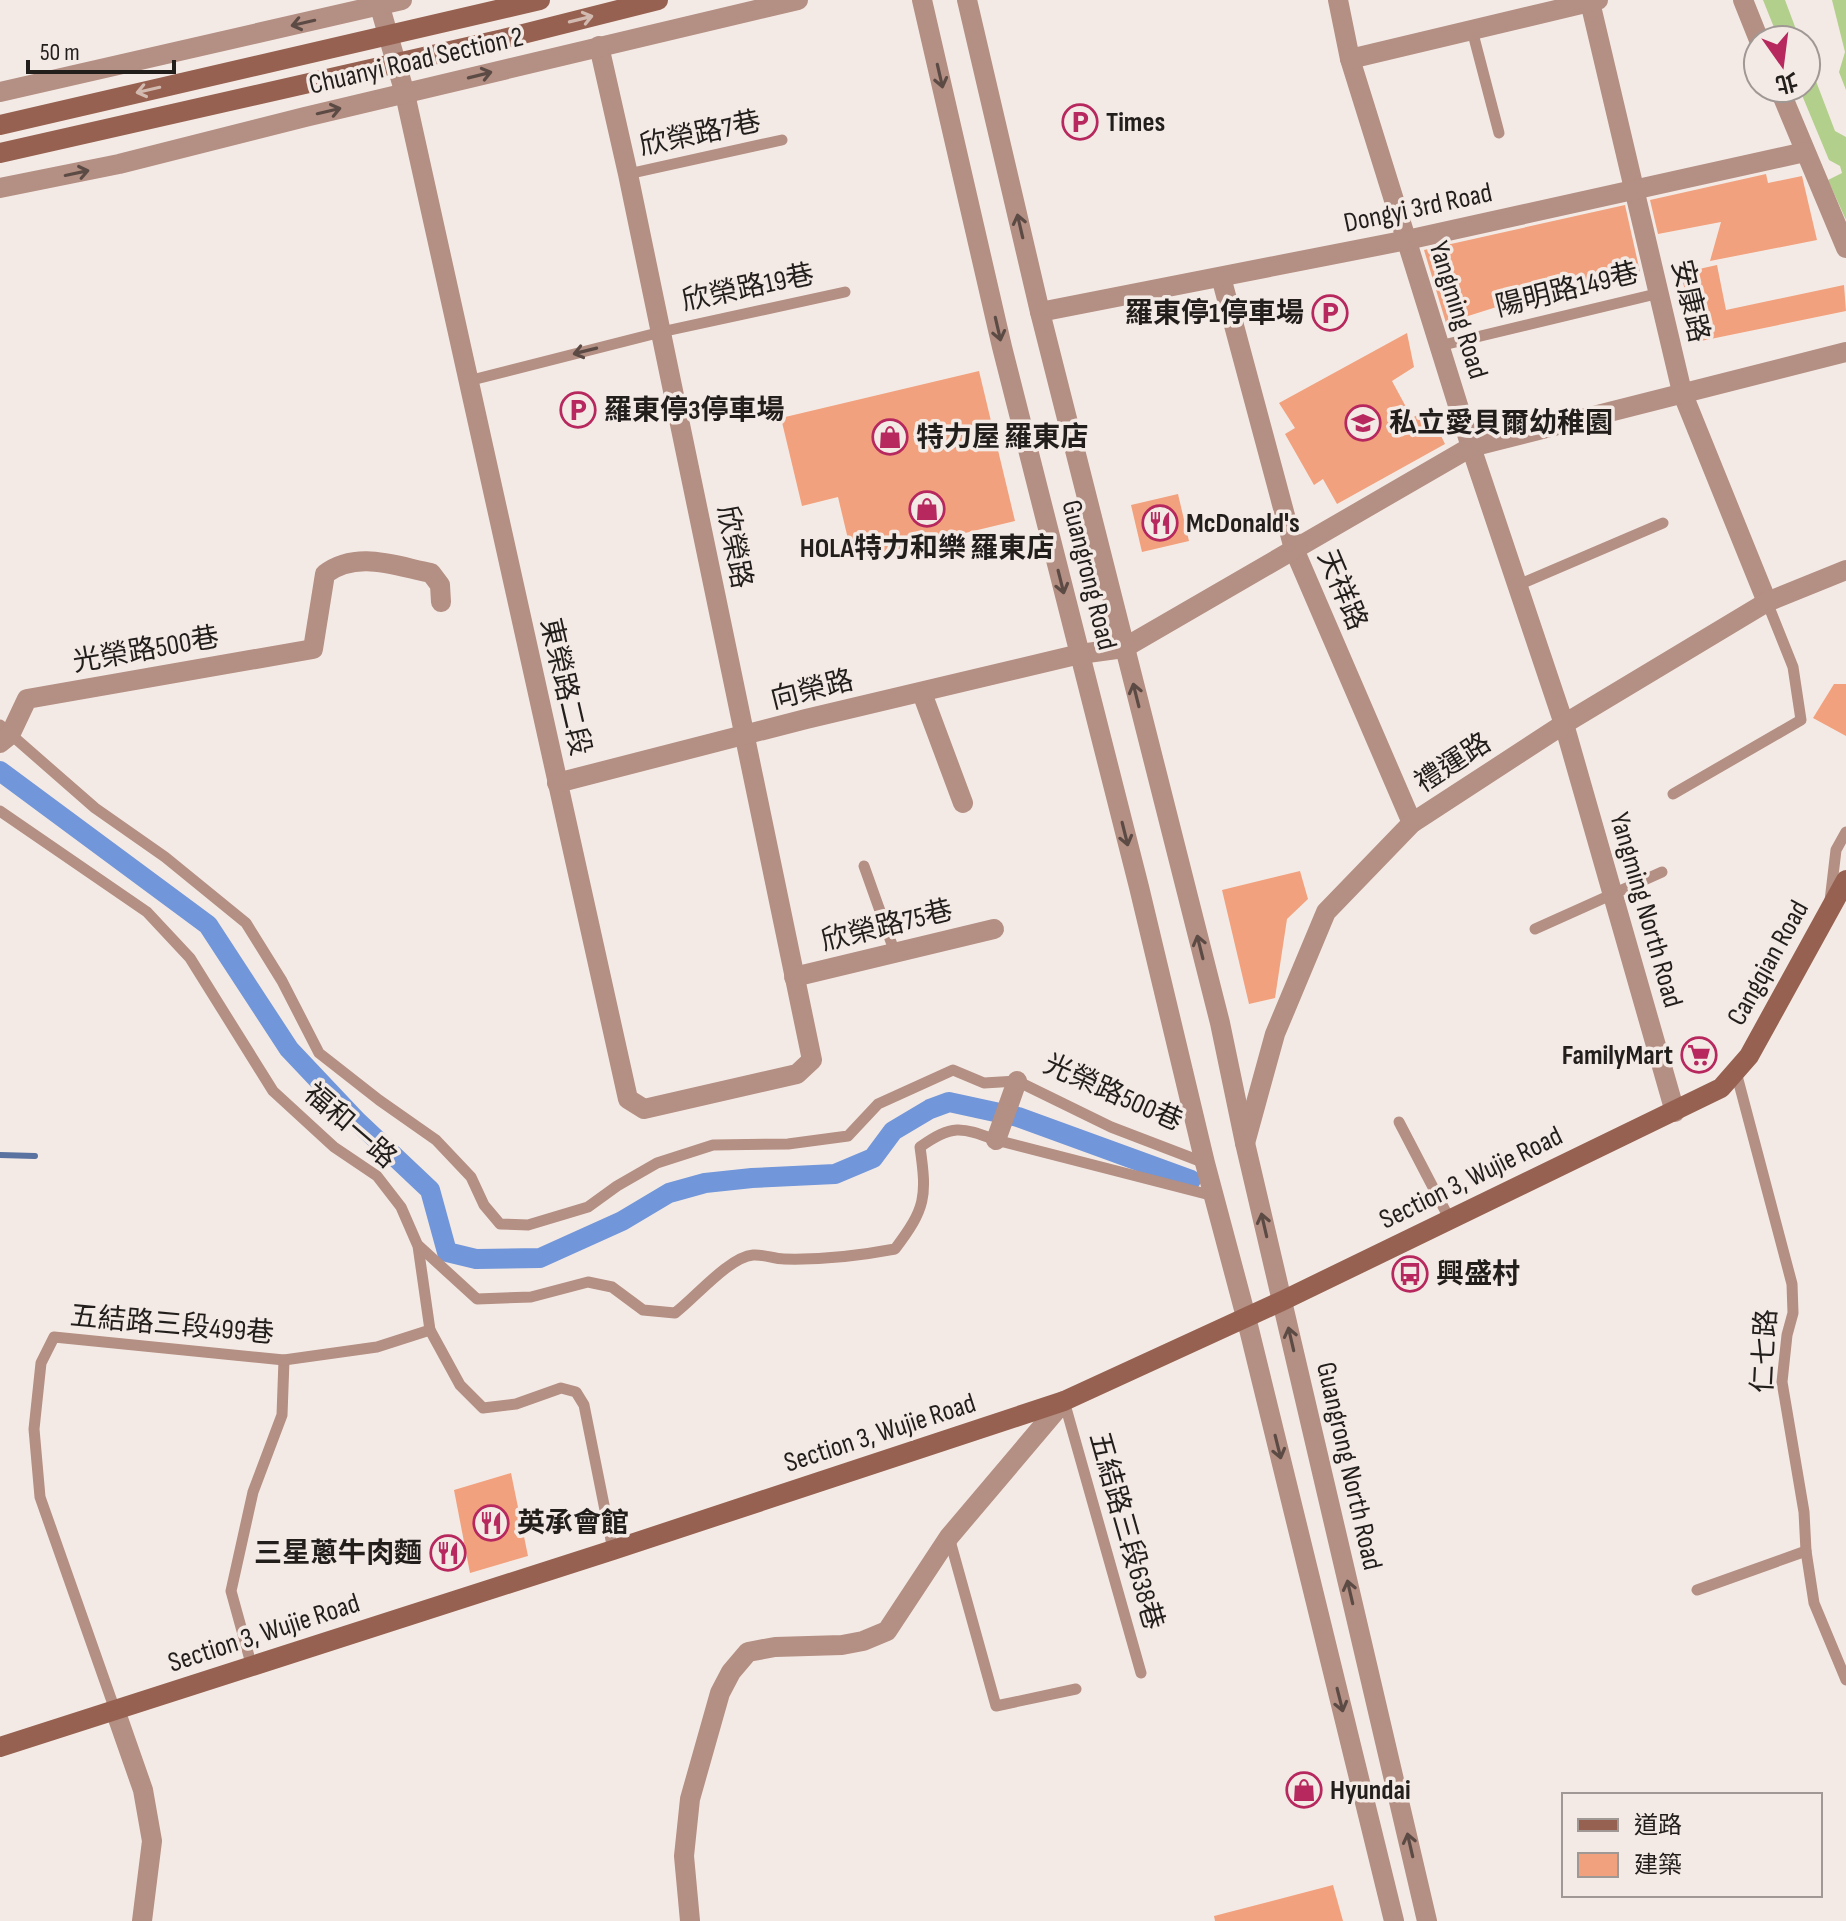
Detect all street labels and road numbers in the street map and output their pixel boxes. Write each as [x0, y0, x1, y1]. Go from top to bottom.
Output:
street label: Chuanyi Road Section 2 [306, 20, 526, 102]
street label: 欣榮路7巷 [636, 105, 764, 163]
street label: Dongyi 3rd Road [1341, 176, 1495, 240]
street label: Yangming Road [1421, 237, 1495, 383]
street label: 陽明路149巷 [1492, 256, 1642, 324]
street label: 安康路 [1664, 256, 1716, 346]
street label: 欣榮路19巷 [679, 258, 817, 318]
street label: Guangrong Road [1054, 497, 1124, 653]
street label: 欣榮路 [710, 503, 758, 591]
street label: 天祥路 [1310, 545, 1374, 635]
street label: 東榮路二段 [533, 615, 597, 759]
street label: 光榮路500巷 [70, 621, 222, 679]
street label: 向榮路 [767, 664, 857, 716]
street label: 禮運路 [1409, 726, 1497, 800]
street label: Yangming North Road [1602, 809, 1690, 1011]
street label: 欣榮路75巷 [818, 894, 956, 958]
street label: Cangqian Road [1720, 895, 1816, 1031]
street label: 光榮路500巷 [1039, 1048, 1187, 1138]
street label: 福和一路 [297, 1077, 403, 1175]
street label: Section 3, Wujie Road [1374, 1119, 1568, 1237]
street label: 五結路三段499巷 [69, 1300, 275, 1350]
street label: 仁七路 [1746, 1308, 1784, 1394]
street label: Guangrong North Road [1309, 1359, 1389, 1573]
street label: Section 3, Wujie Road [780, 1386, 980, 1480]
street label: 五結路三段638巷 [1082, 1428, 1170, 1634]
street label: Section 3, Wujie Road [164, 1586, 364, 1680]

